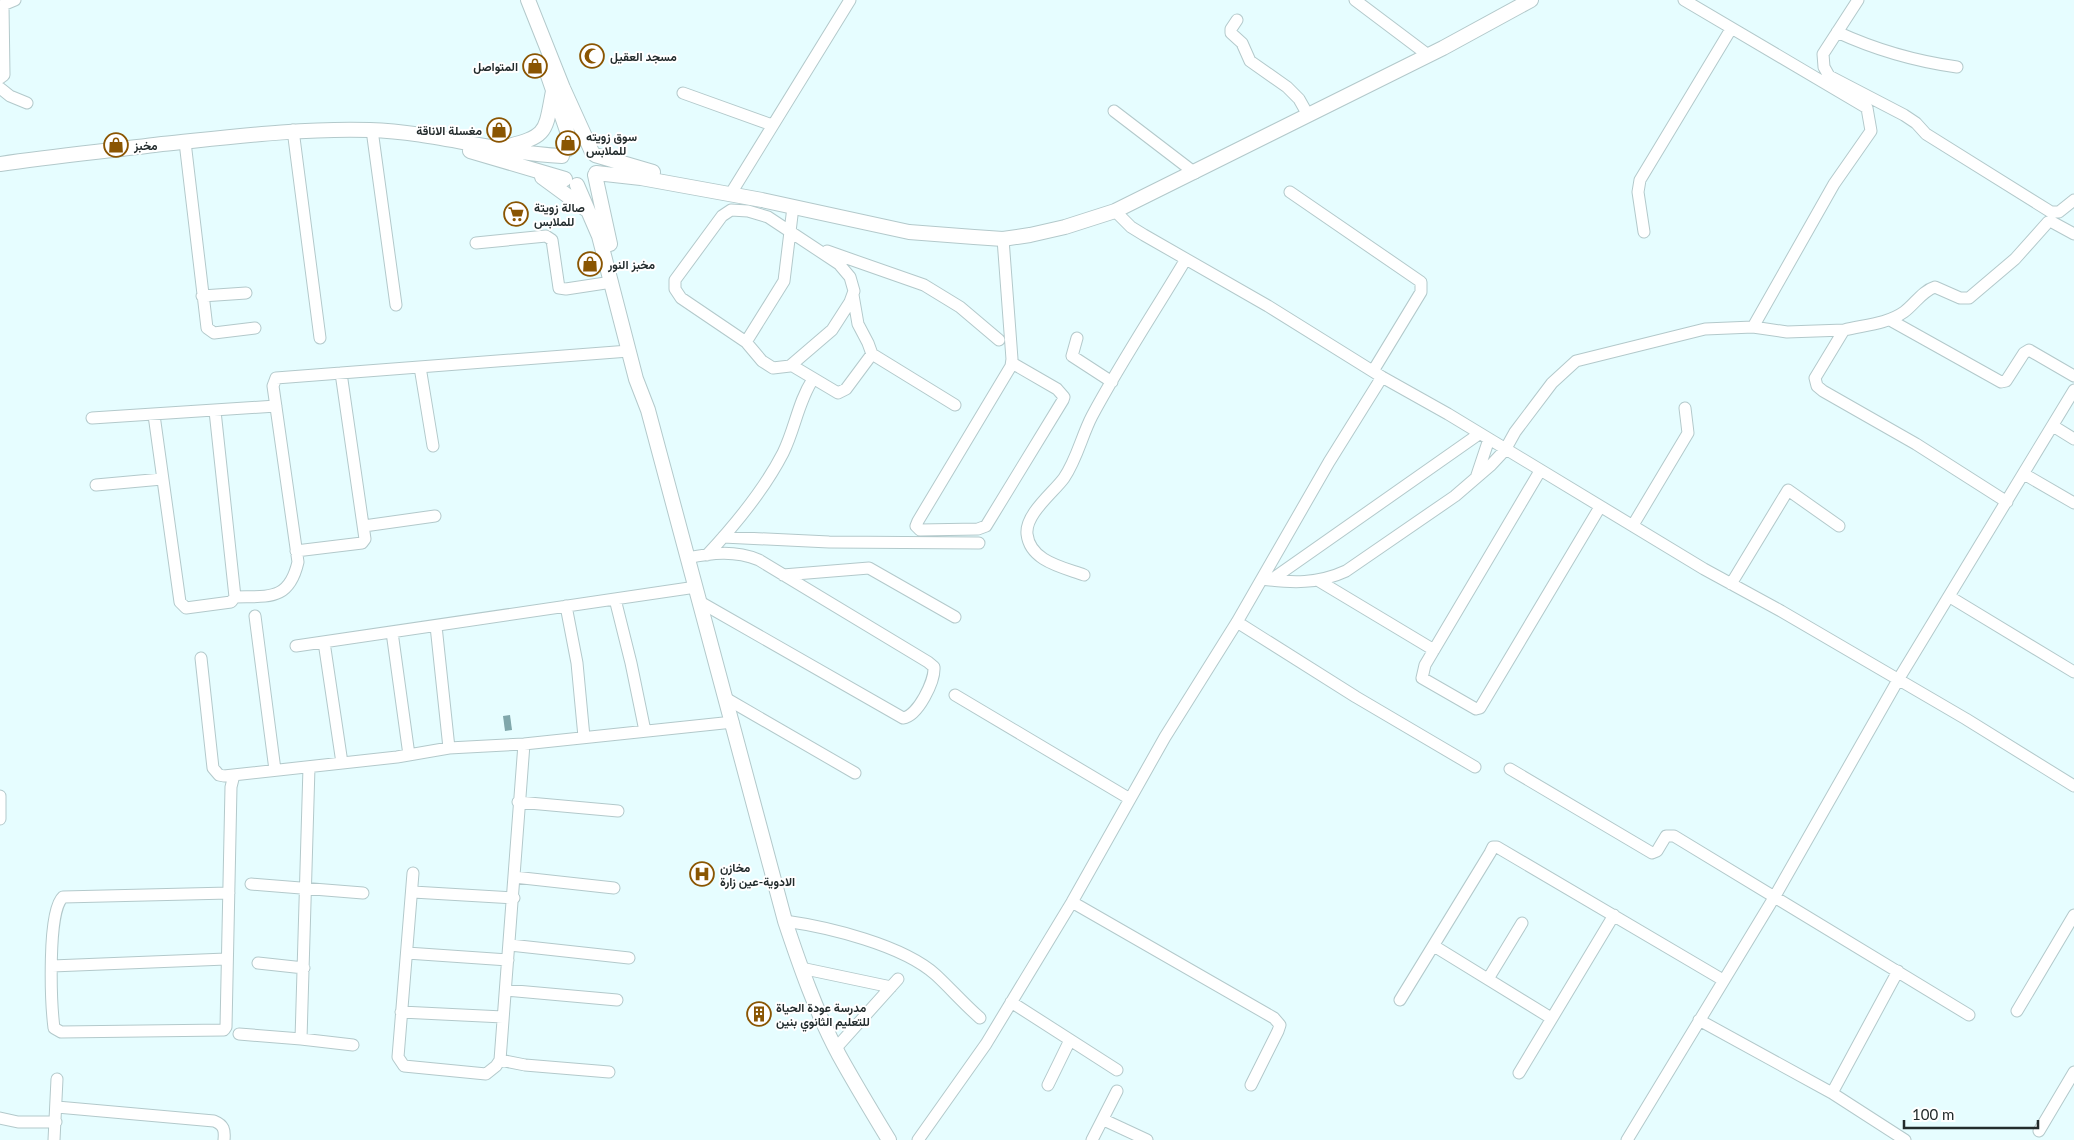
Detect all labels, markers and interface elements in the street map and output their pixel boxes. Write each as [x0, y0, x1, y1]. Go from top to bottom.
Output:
mosque icon: مسجد العقيل [579, 43, 605, 69]
place label: مسجد العقيل [610, 49, 677, 64]
shop icon: المتواصل [522, 53, 548, 79]
place label: المتواصل [473, 59, 518, 75]
shop icon: مغسلة الاناقة [486, 117, 512, 143]
place label: مغسلة الاناقة [416, 123, 482, 138]
place label: سوق زويته للملابس [586, 129, 637, 158]
shop icon: سوق زويته للملابس [555, 130, 581, 156]
shop icon: مخبز [103, 132, 129, 158]
place label: مخبز [133, 138, 158, 154]
place label: صالة زويتة للملابس [534, 200, 585, 229]
supermarket icon: صالة زويتة للملابس [503, 201, 529, 227]
shop icon: مخبز النور [577, 251, 603, 277]
place label: مخبز النور [607, 257, 656, 273]
place label: مخازن الادوية-عين زارة [720, 860, 795, 890]
hospital icon: مخازن الادوية-عين زارة [689, 861, 715, 887]
place label: مدرسة عودة الحياة للتعليم الثانوي بنين [776, 1000, 870, 1032]
building icon: مدرسة عودة الحياة للتعليم الثانوي بنين [746, 1001, 772, 1027]
scale bar [1904, 1098, 2038, 1130]
text: 100 m [1912, 1105, 1954, 1123]

